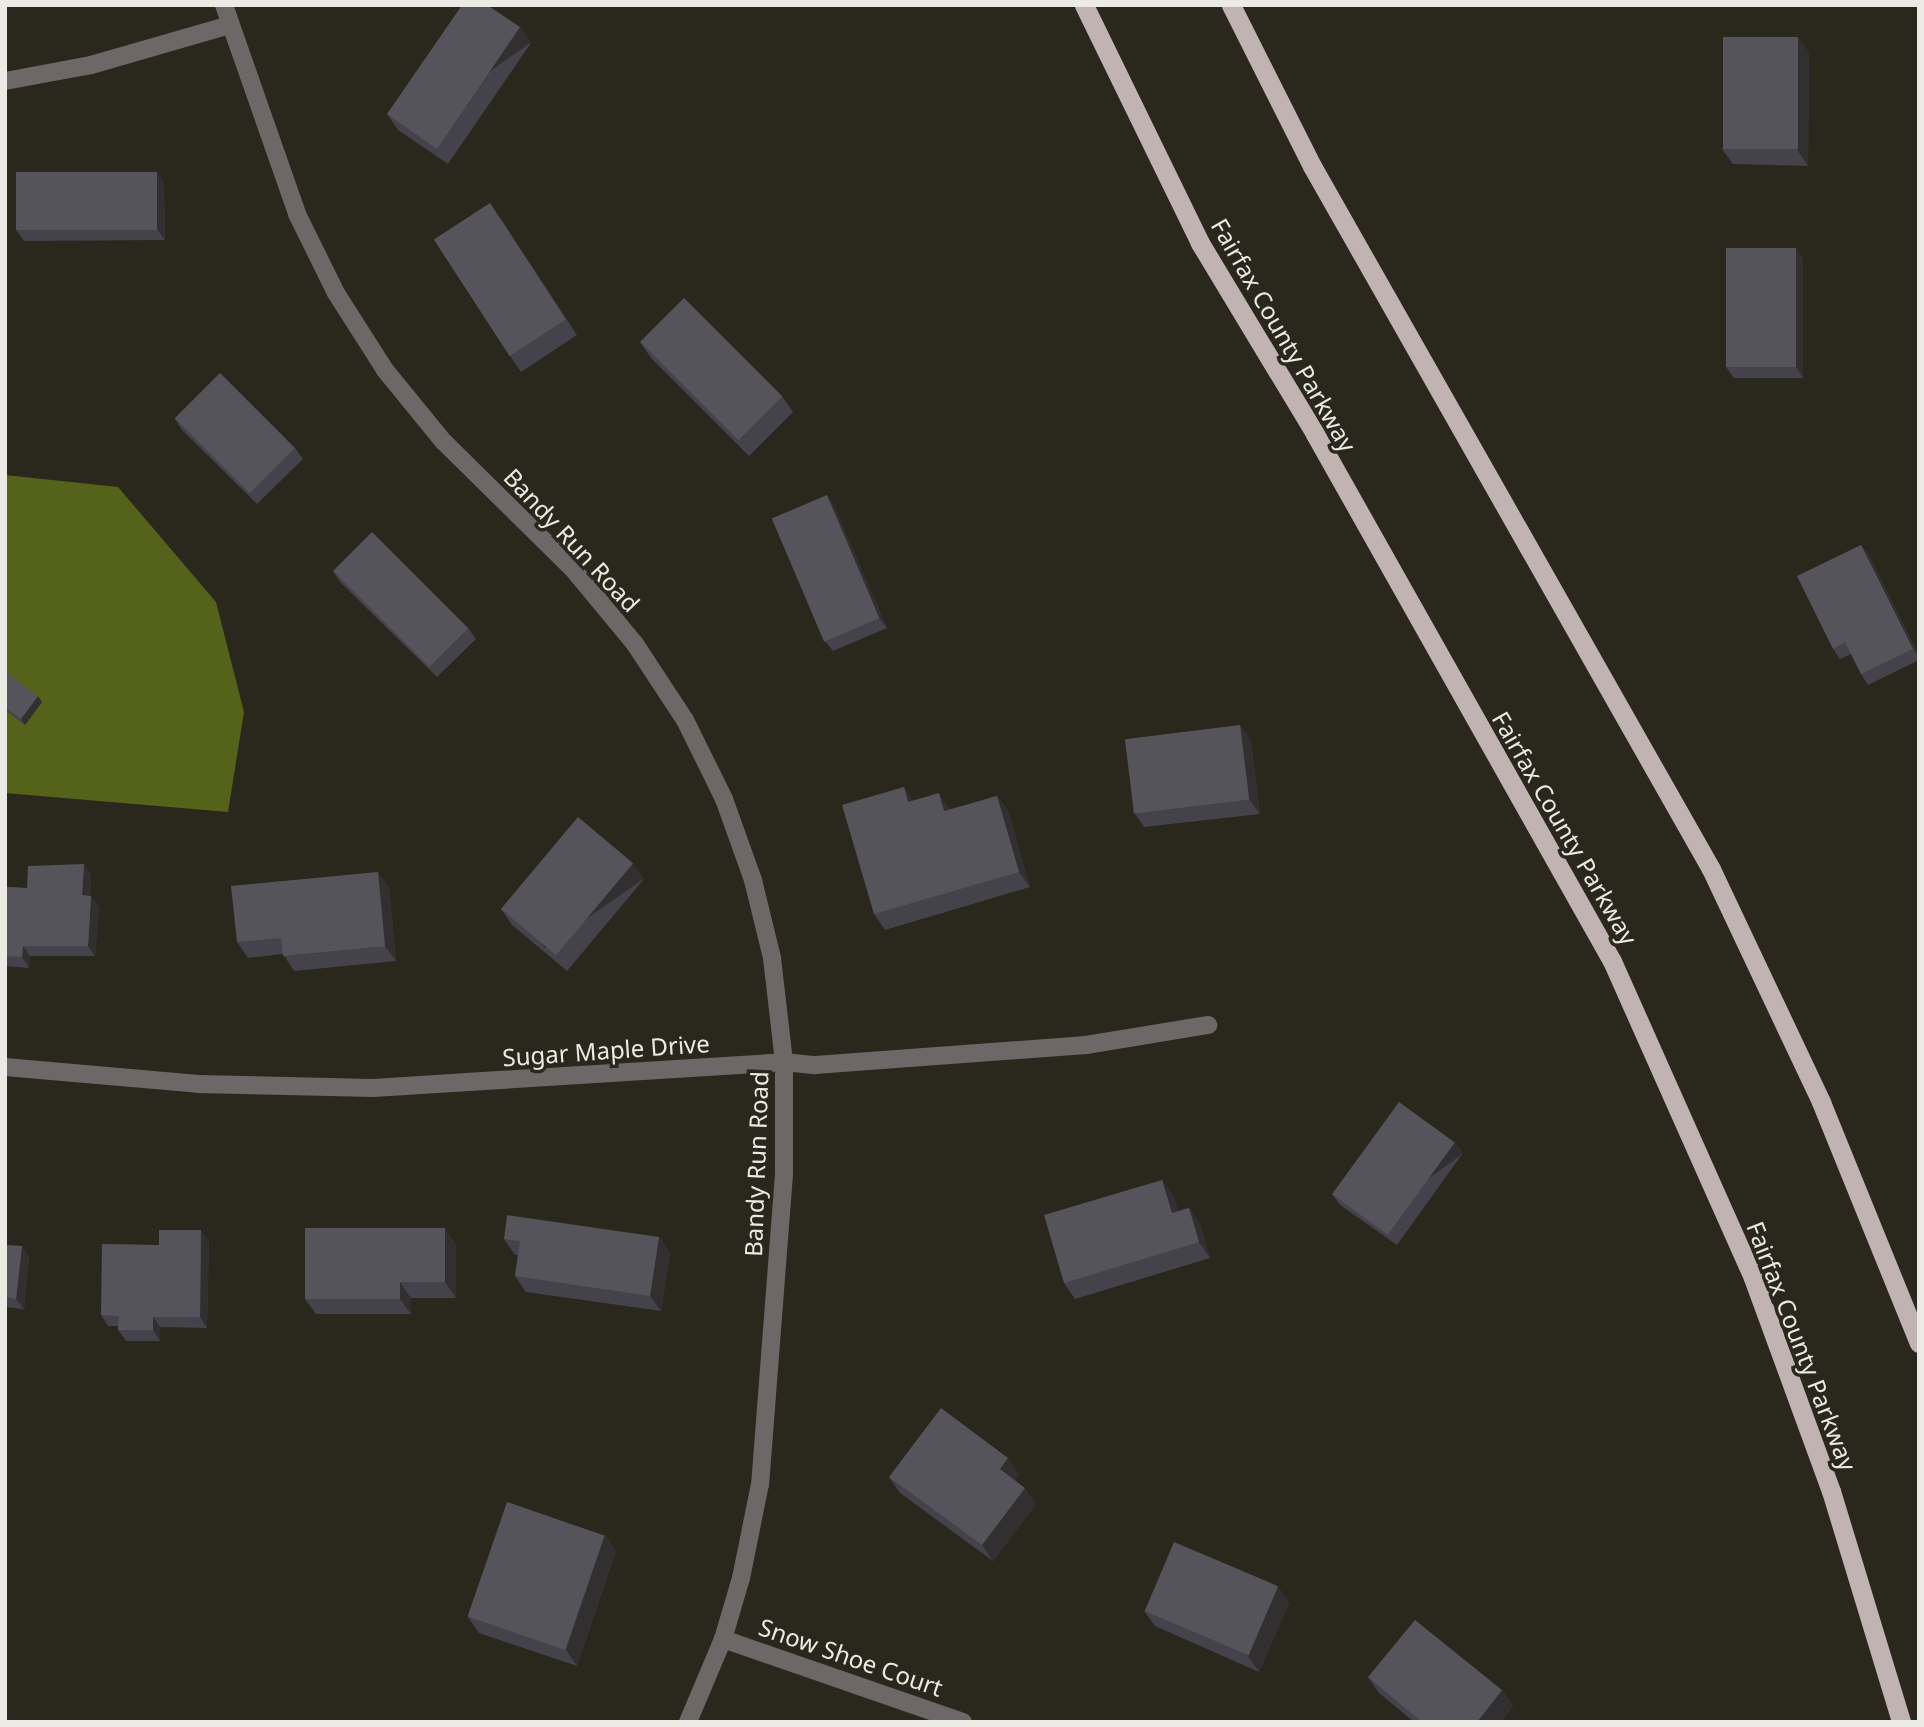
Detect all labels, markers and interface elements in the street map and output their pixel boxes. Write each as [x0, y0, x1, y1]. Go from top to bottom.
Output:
street label: Fairfax County Parkway [1205, 213, 1363, 457]
street label: Bandy Run Road [498, 462, 646, 618]
street label: Fairfax County Parkway [1486, 706, 1644, 950]
street label: Sugar Maple Drive [501, 1028, 711, 1072]
street label: Bandy Run Road [738, 1071, 774, 1257]
street label: Fairfax County Parkway [1741, 1217, 1863, 1475]
street label: Snow Shoe Court [755, 1612, 947, 1702]

